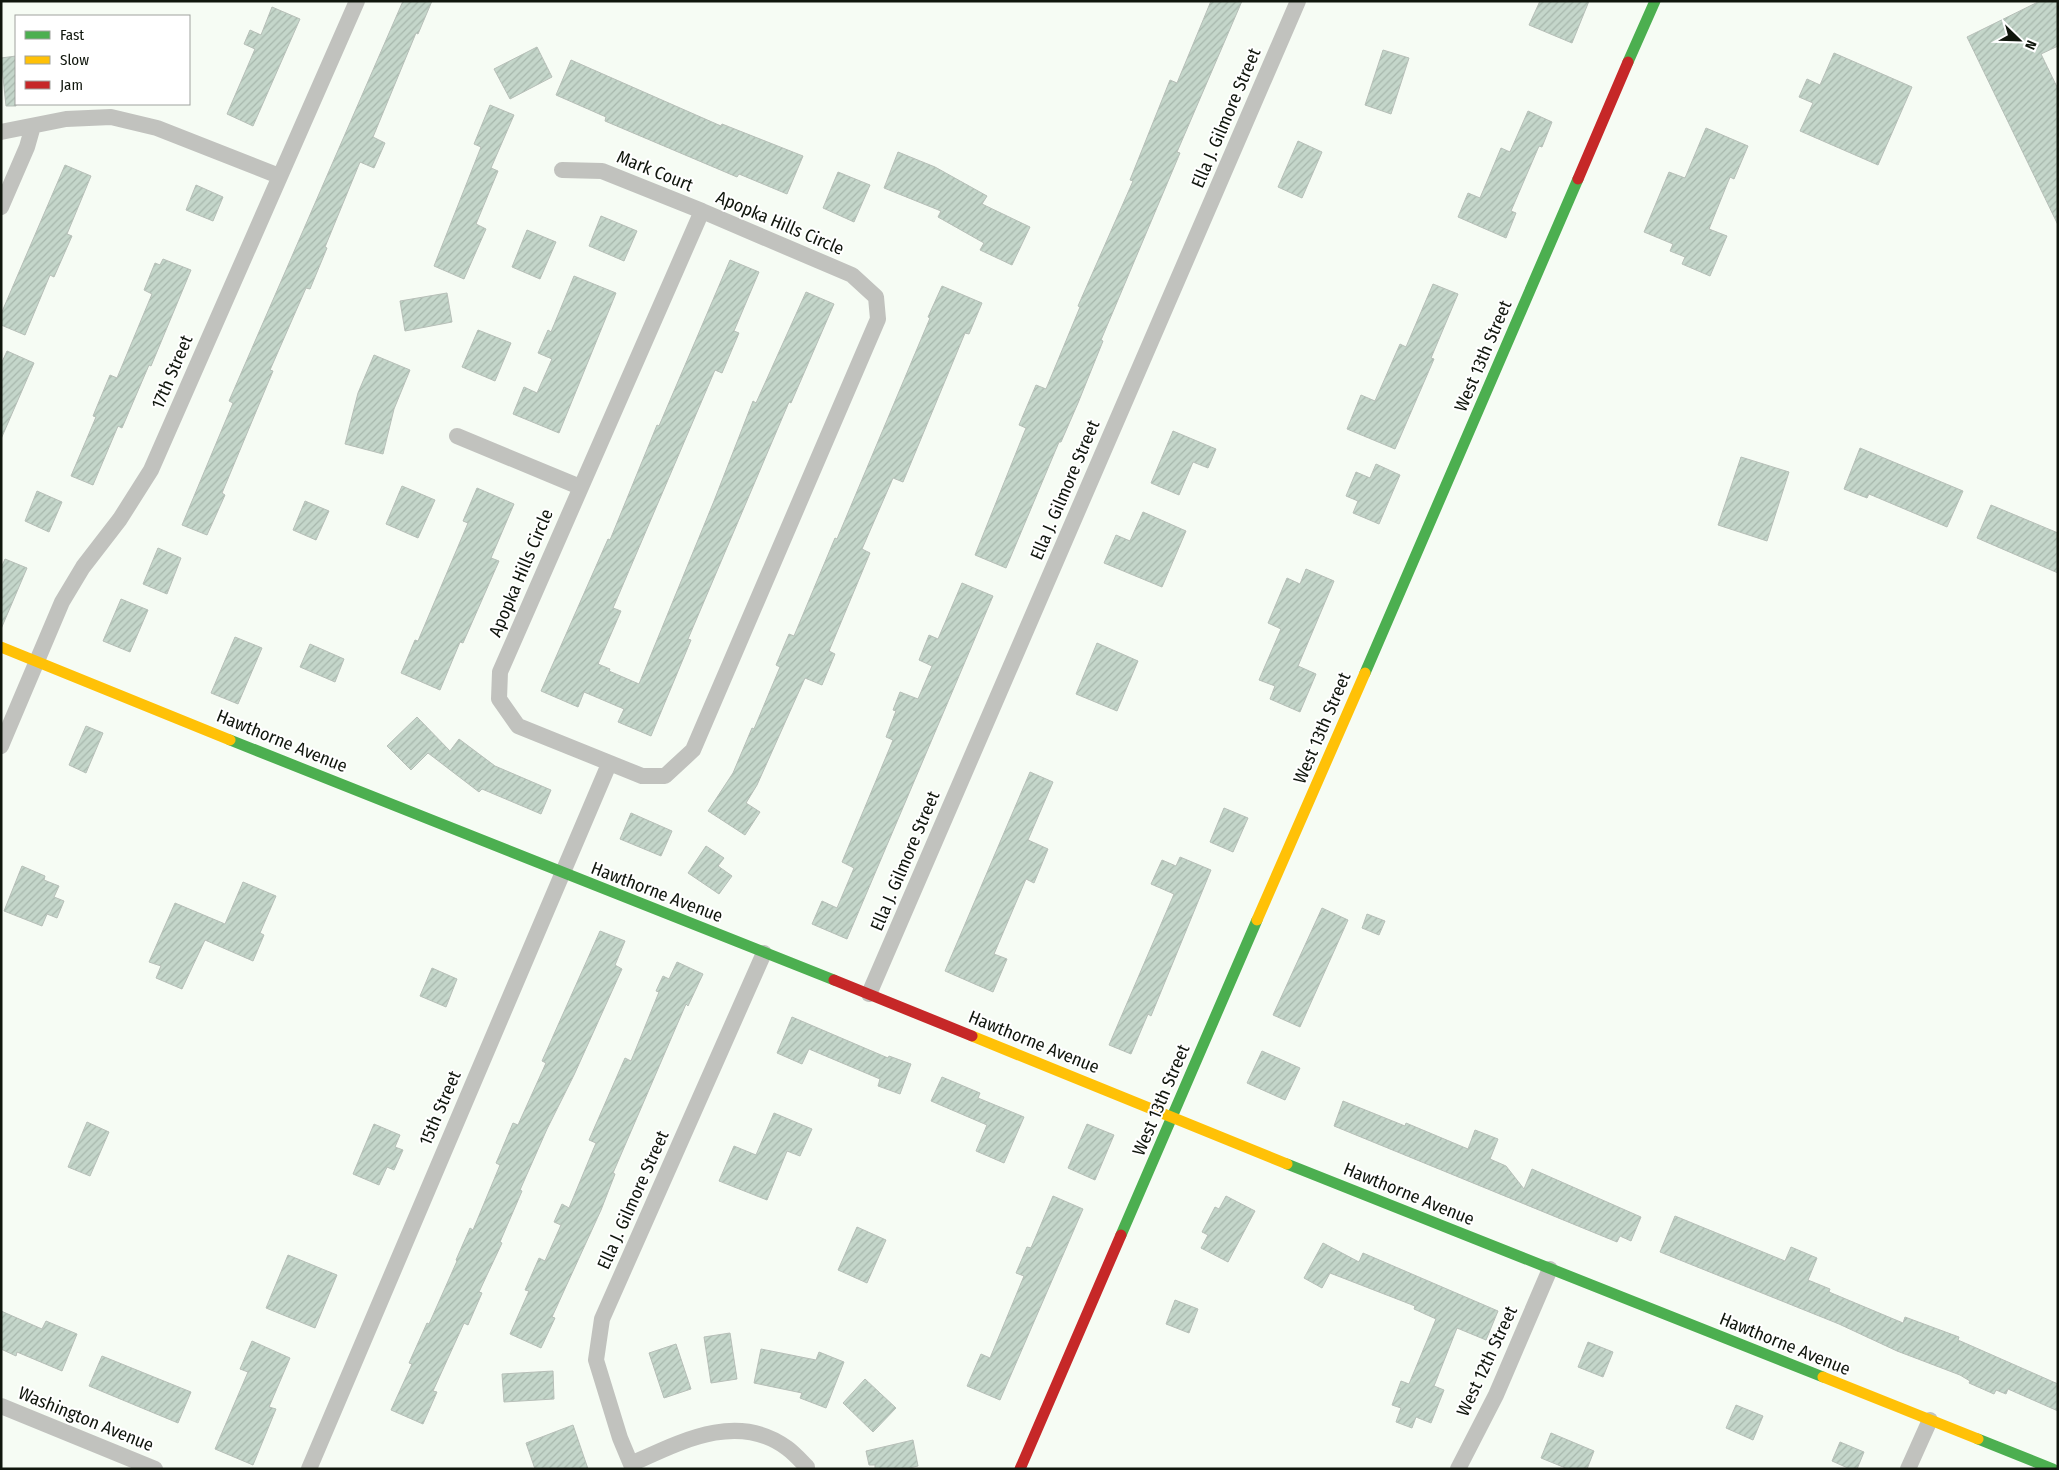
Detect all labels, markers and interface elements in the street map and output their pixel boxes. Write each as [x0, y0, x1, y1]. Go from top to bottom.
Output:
legend [15, 15, 190, 105]
north arrow [1994, 15, 2044, 65]
text: Fast [60, 26, 84, 44]
text: N [2021, 38, 2040, 52]
street label: Ella J. Gilmore Street [1187, 45, 1265, 191]
text: Slow [60, 51, 89, 69]
text: Jam [60, 76, 83, 94]
street label: Mark Court [614, 146, 696, 196]
street label: Apopka Hills Circle [713, 186, 847, 260]
street label: West 13th Street [1450, 297, 1516, 415]
street label: 17th Street [147, 332, 197, 412]
street label: Ella J. Gilmore Street [1026, 417, 1104, 563]
street label: Apopka Hills Circle [484, 506, 558, 640]
street label: West 13th Street [1289, 669, 1355, 787]
street label: Hawthorne Avenue [213, 705, 351, 777]
street label: Ella J. Gilmore Street [866, 788, 944, 934]
street label: Hawthorne Avenue [588, 857, 726, 927]
street label: Hawthorne Avenue [965, 1006, 1103, 1078]
street label: West 13th Street [1128, 1041, 1194, 1159]
street label: 15th Street [414, 1067, 466, 1149]
street label: Ella J. Gilmore Street [592, 1127, 674, 1273]
street label: Hawthorne Avenue [1340, 1158, 1478, 1230]
street label: West 12th Street [1452, 1302, 1522, 1419]
street label: Hawthorne Avenue [1716, 1308, 1854, 1380]
street label: Washington Avenue [15, 1382, 157, 1456]

